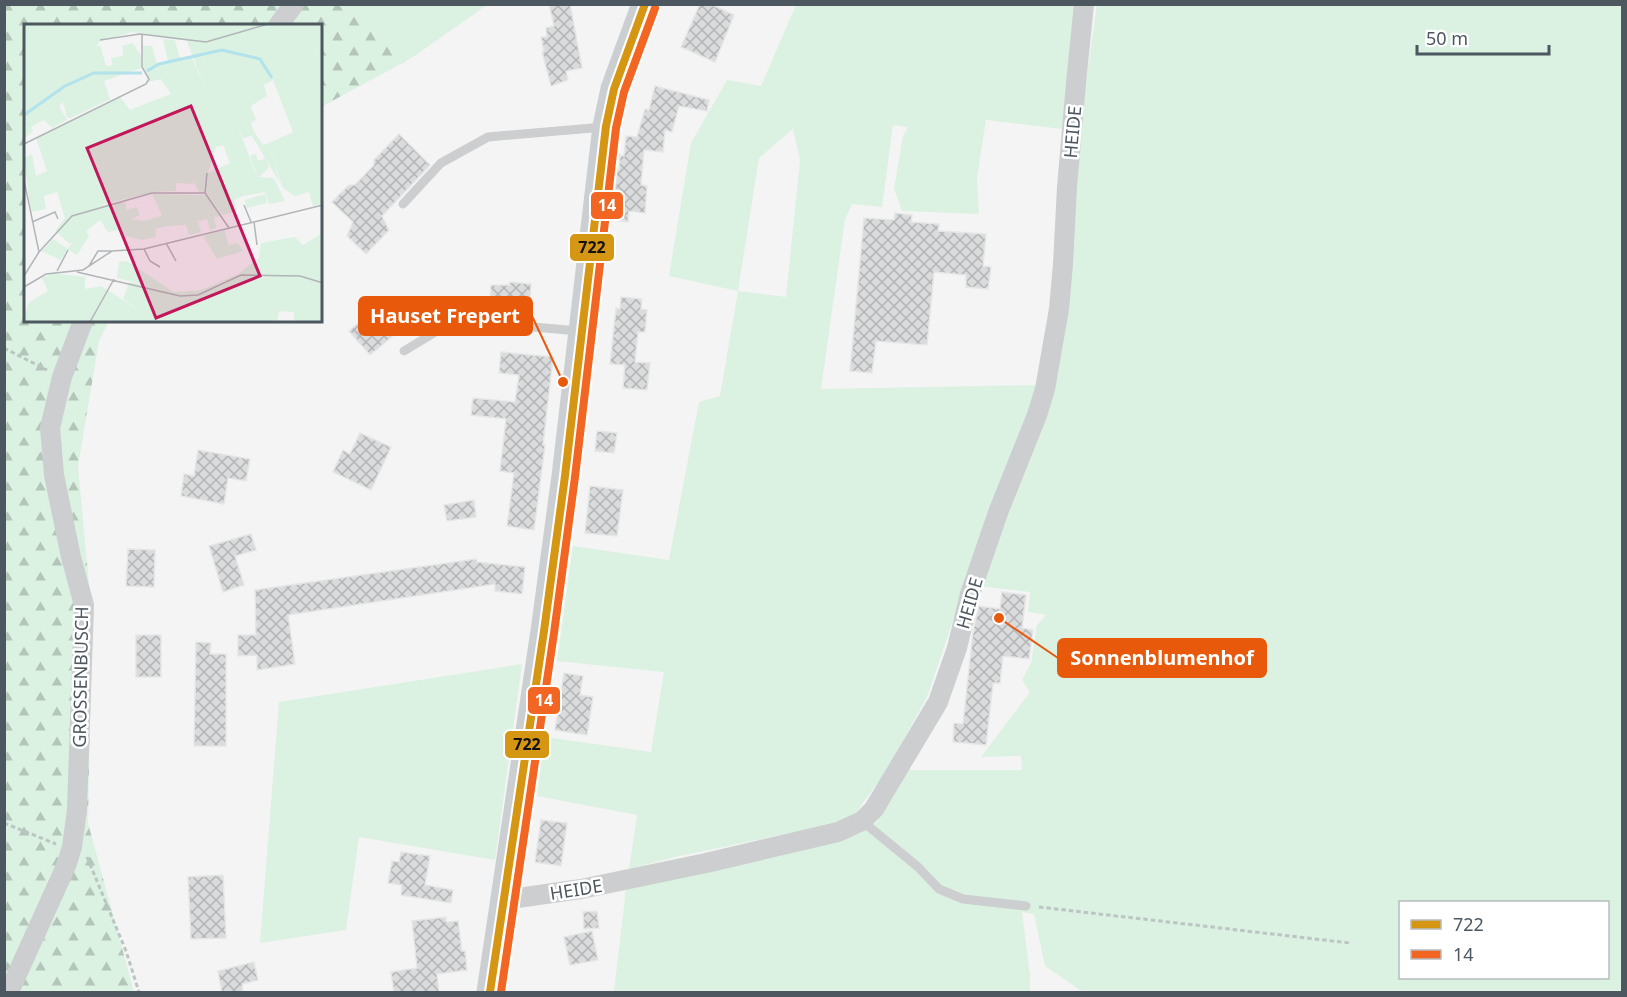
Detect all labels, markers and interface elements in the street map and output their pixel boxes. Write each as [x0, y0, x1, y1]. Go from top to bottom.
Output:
scale bar [1417, 18, 1549, 56]
inset map [24, 24, 322, 322]
text: 50 m [1426, 26, 1468, 50]
street label: HEIDE [1058, 105, 1086, 159]
line badge: 14 [590, 191, 624, 220]
text: 14 [598, 194, 616, 216]
line badge: 722 [569, 233, 615, 262]
text: 722 [578, 236, 606, 258]
callout: Hauset Frepert [359, 297, 532, 335]
text: Hauset Frepert [370, 302, 520, 329]
street label: HEIDE [950, 574, 988, 632]
street label: GROSSENBUSCH [67, 606, 93, 748]
callout: Sonnenblumenhof [1058, 639, 1266, 677]
text: Sonnenblumenhof [1070, 644, 1255, 671]
line badge: 14 [527, 686, 561, 715]
text: 14 [535, 689, 553, 711]
line badge: 722 [504, 730, 550, 759]
text: 722 [513, 733, 541, 755]
street label: HEIDE [548, 873, 604, 905]
legend [1399, 901, 1609, 979]
text: 722 [1453, 912, 1484, 936]
text: 14 [1453, 942, 1474, 966]

